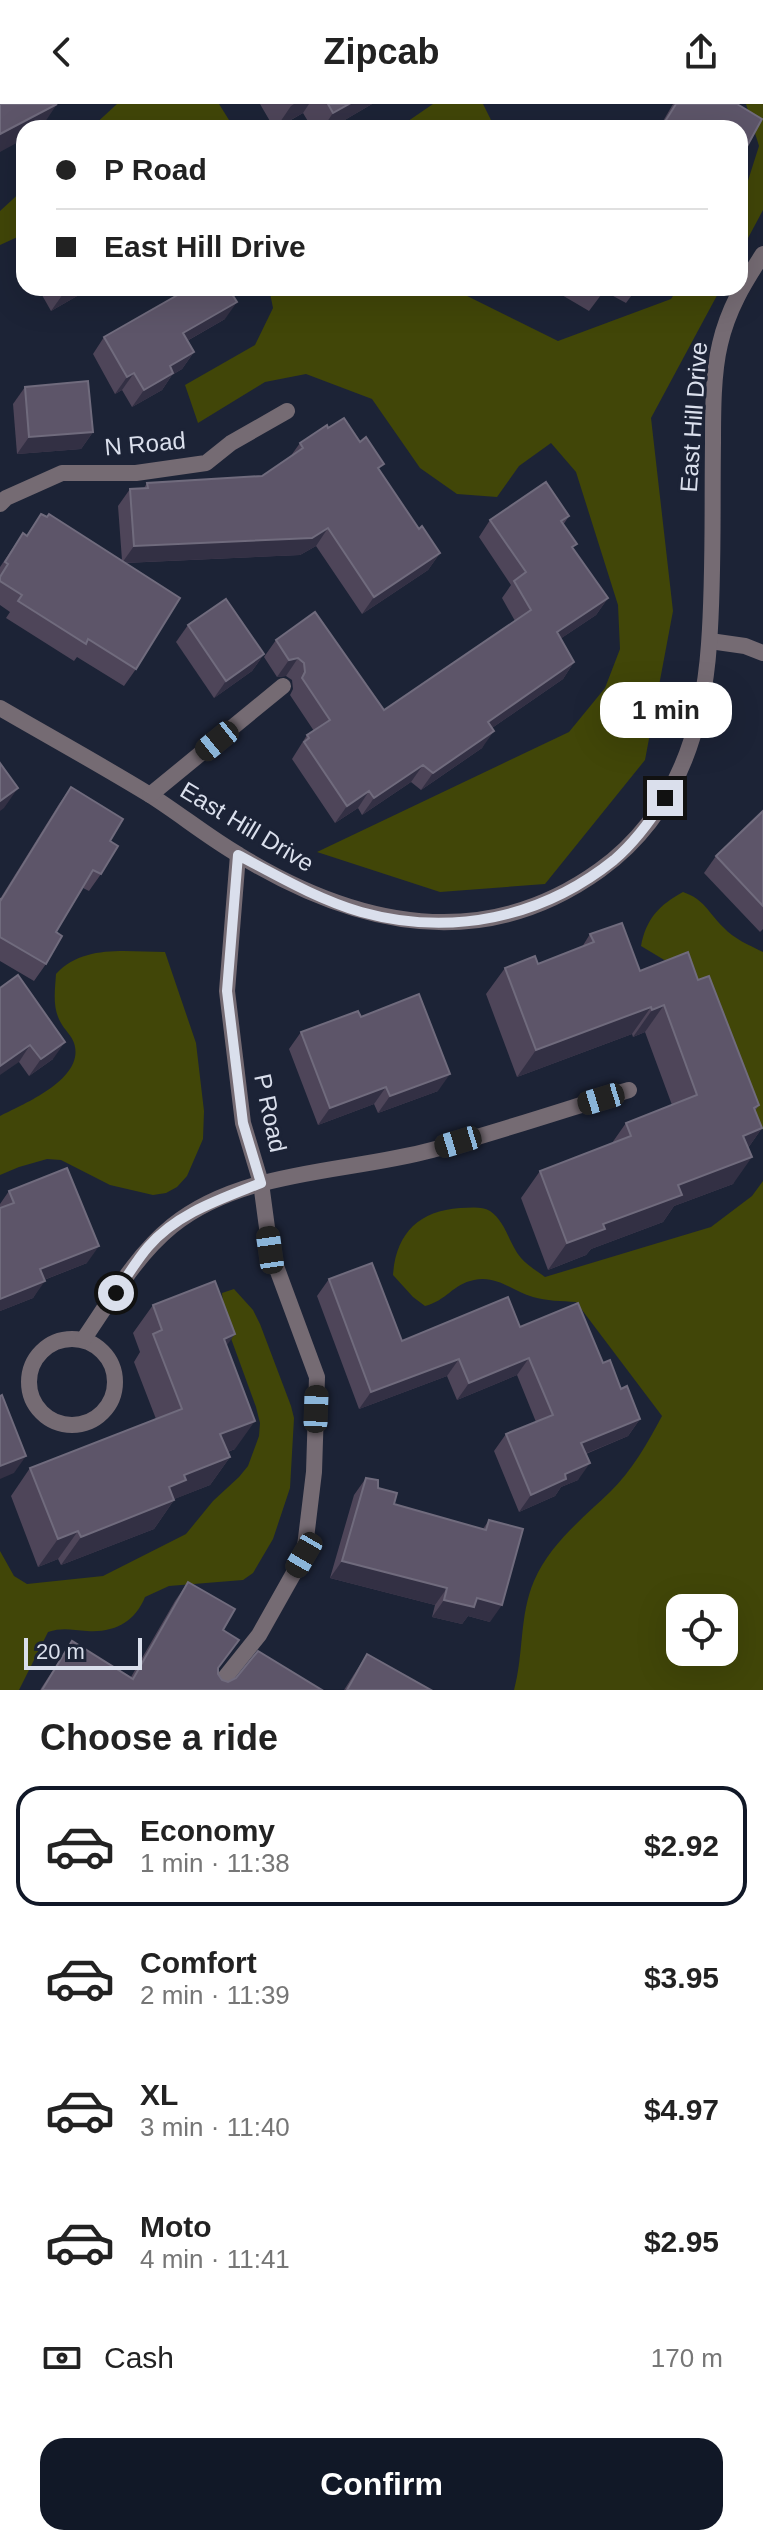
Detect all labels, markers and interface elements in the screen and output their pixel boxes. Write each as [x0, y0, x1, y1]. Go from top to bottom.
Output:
icon: back [40, 30, 84, 74]
icon: share [679, 30, 723, 74]
text: Zipcab [323, 31, 440, 72]
text: P Road [104, 153, 207, 186]
text: East Hill Drive [104, 230, 306, 263]
street label: East Hill Drive [675, 341, 712, 493]
street label: N Road [103, 427, 187, 460]
callout: 1 min [599, 682, 731, 738]
text: 1 min [632, 695, 700, 725]
car [191, 717, 243, 765]
street label: East Hill Drive [176, 776, 319, 877]
route end [647, 780, 683, 816]
street label: P Road [249, 1071, 292, 1155]
car [575, 1081, 627, 1117]
car [432, 1124, 484, 1160]
car [255, 1225, 285, 1275]
route start [98, 1275, 134, 1311]
car [303, 1385, 329, 1433]
car [282, 1528, 326, 1582]
map controls [666, 1594, 738, 1666]
button: locate [666, 1594, 738, 1666]
scale bar [24, 1634, 142, 1670]
text: 20 m [36, 1639, 85, 1664]
text: Choose a ride [40, 1717, 278, 1758]
icon: car [44, 1810, 116, 1882]
text: Economy [140, 1814, 275, 1847]
text: $2.92 [644, 1829, 719, 1862]
text: 1 min · 11:38 [140, 1848, 290, 1878]
icon: car [44, 1942, 116, 2014]
text: Comfort [140, 1946, 257, 1979]
text: $3.95 [644, 1961, 719, 1994]
text: 2 min · 11:39 [140, 1980, 290, 2010]
icon: car [44, 2074, 116, 2146]
text: XL [140, 2078, 178, 2111]
text: $4.97 [644, 2093, 719, 2126]
text: 3 min · 11:40 [140, 2112, 290, 2142]
icon: car [44, 2206, 116, 2278]
text: Moto [140, 2210, 212, 2243]
text: $2.95 [644, 2225, 719, 2258]
text: 4 min · 11:41 [140, 2244, 290, 2274]
icon: cash [40, 2336, 84, 2380]
text: Cash [104, 2341, 174, 2374]
text: 170 m [651, 2343, 723, 2373]
button: Confirm [40, 2438, 723, 2530]

